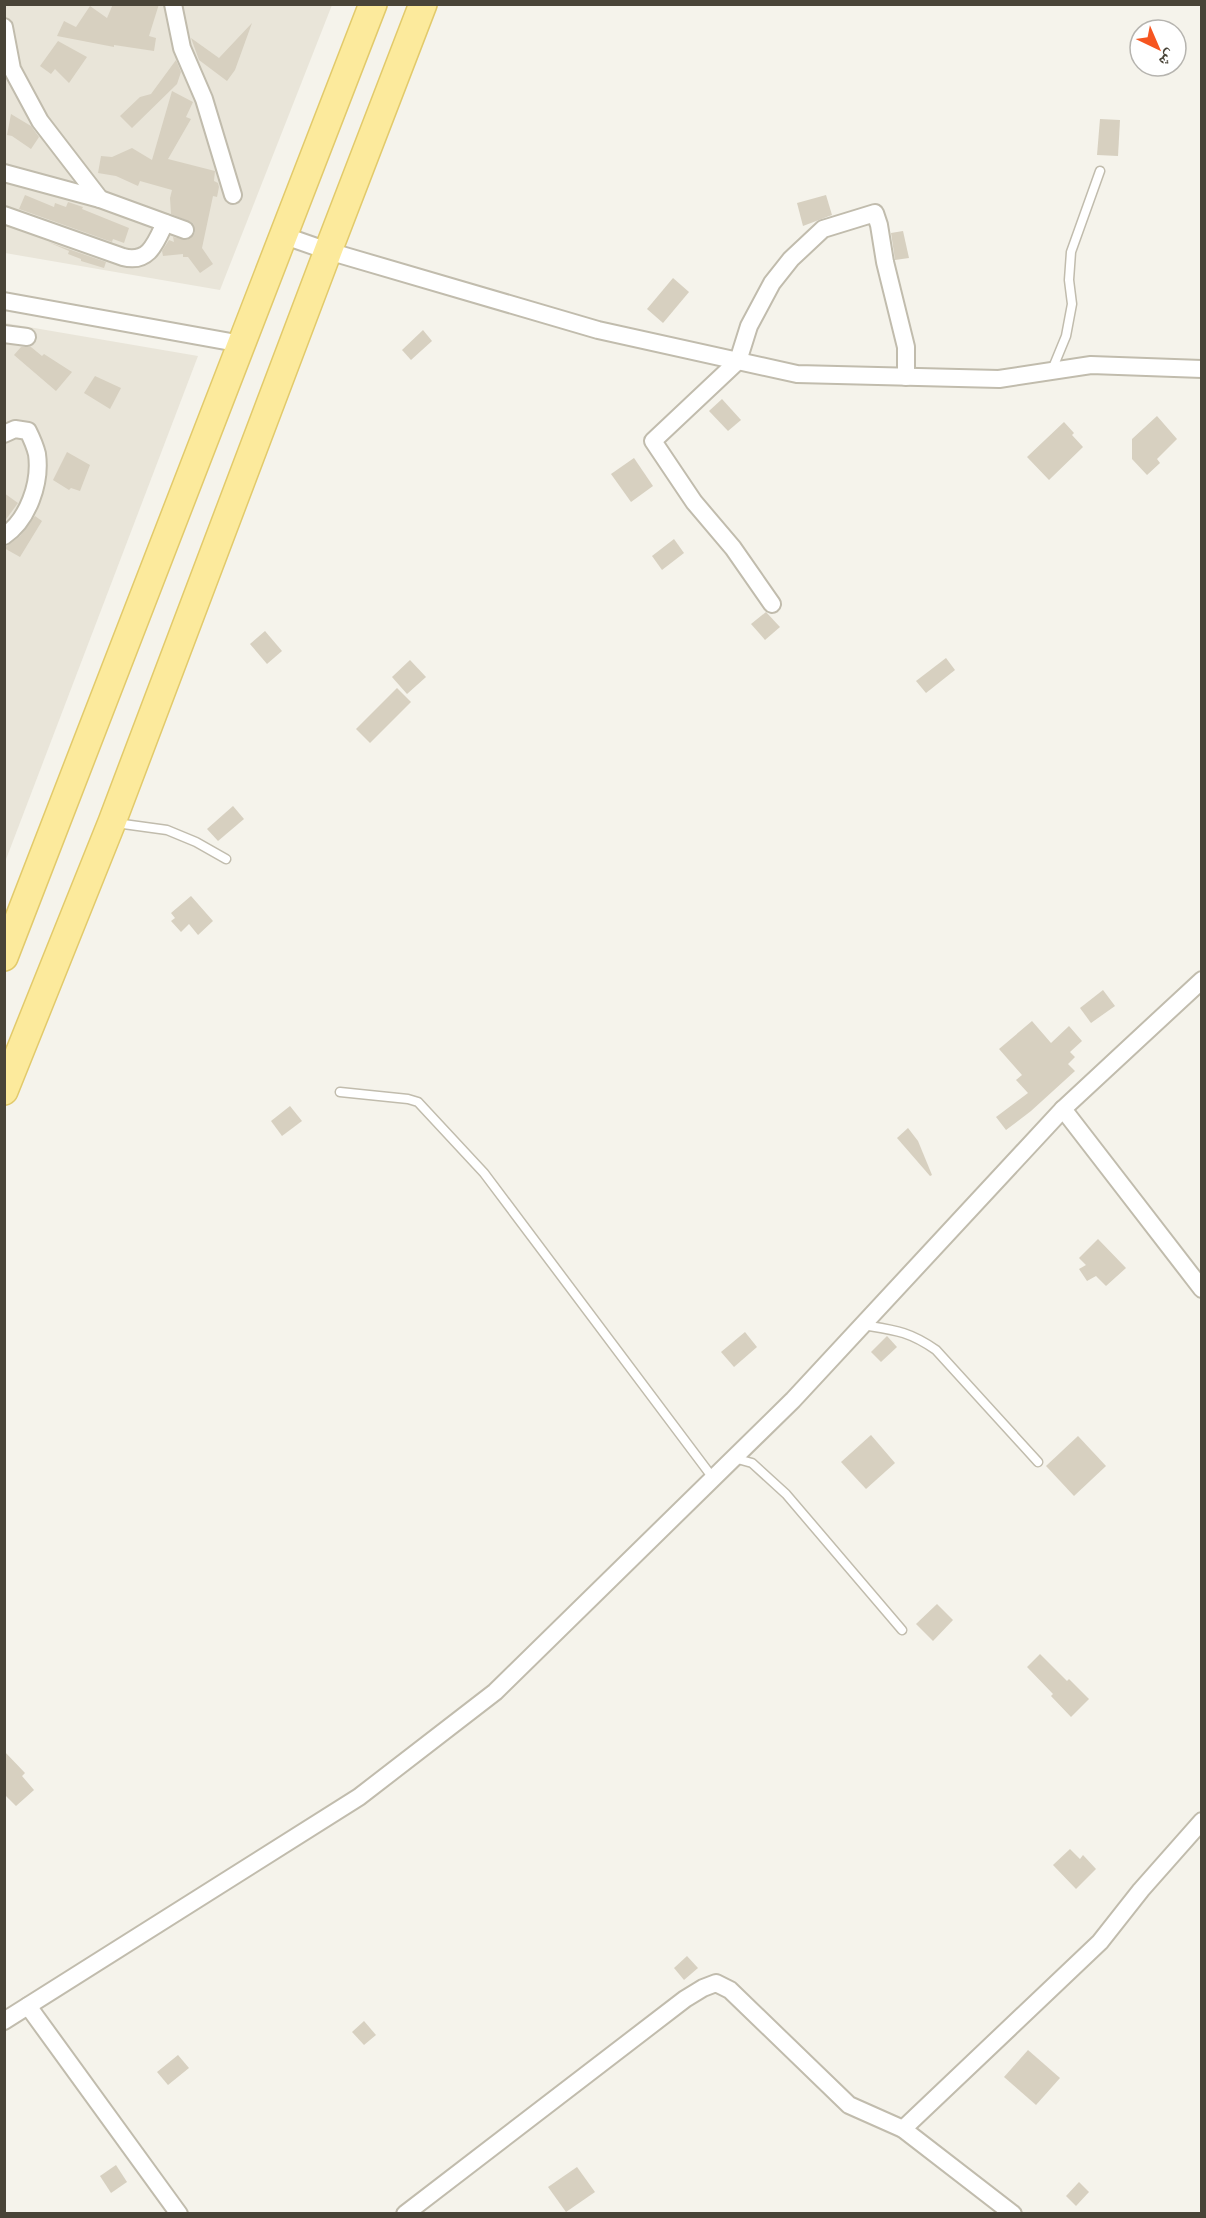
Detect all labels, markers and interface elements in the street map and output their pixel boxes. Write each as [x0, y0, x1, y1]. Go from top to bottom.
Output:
north arrow [1128, 18, 1188, 78]
text: ش [1155, 46, 1181, 72]

